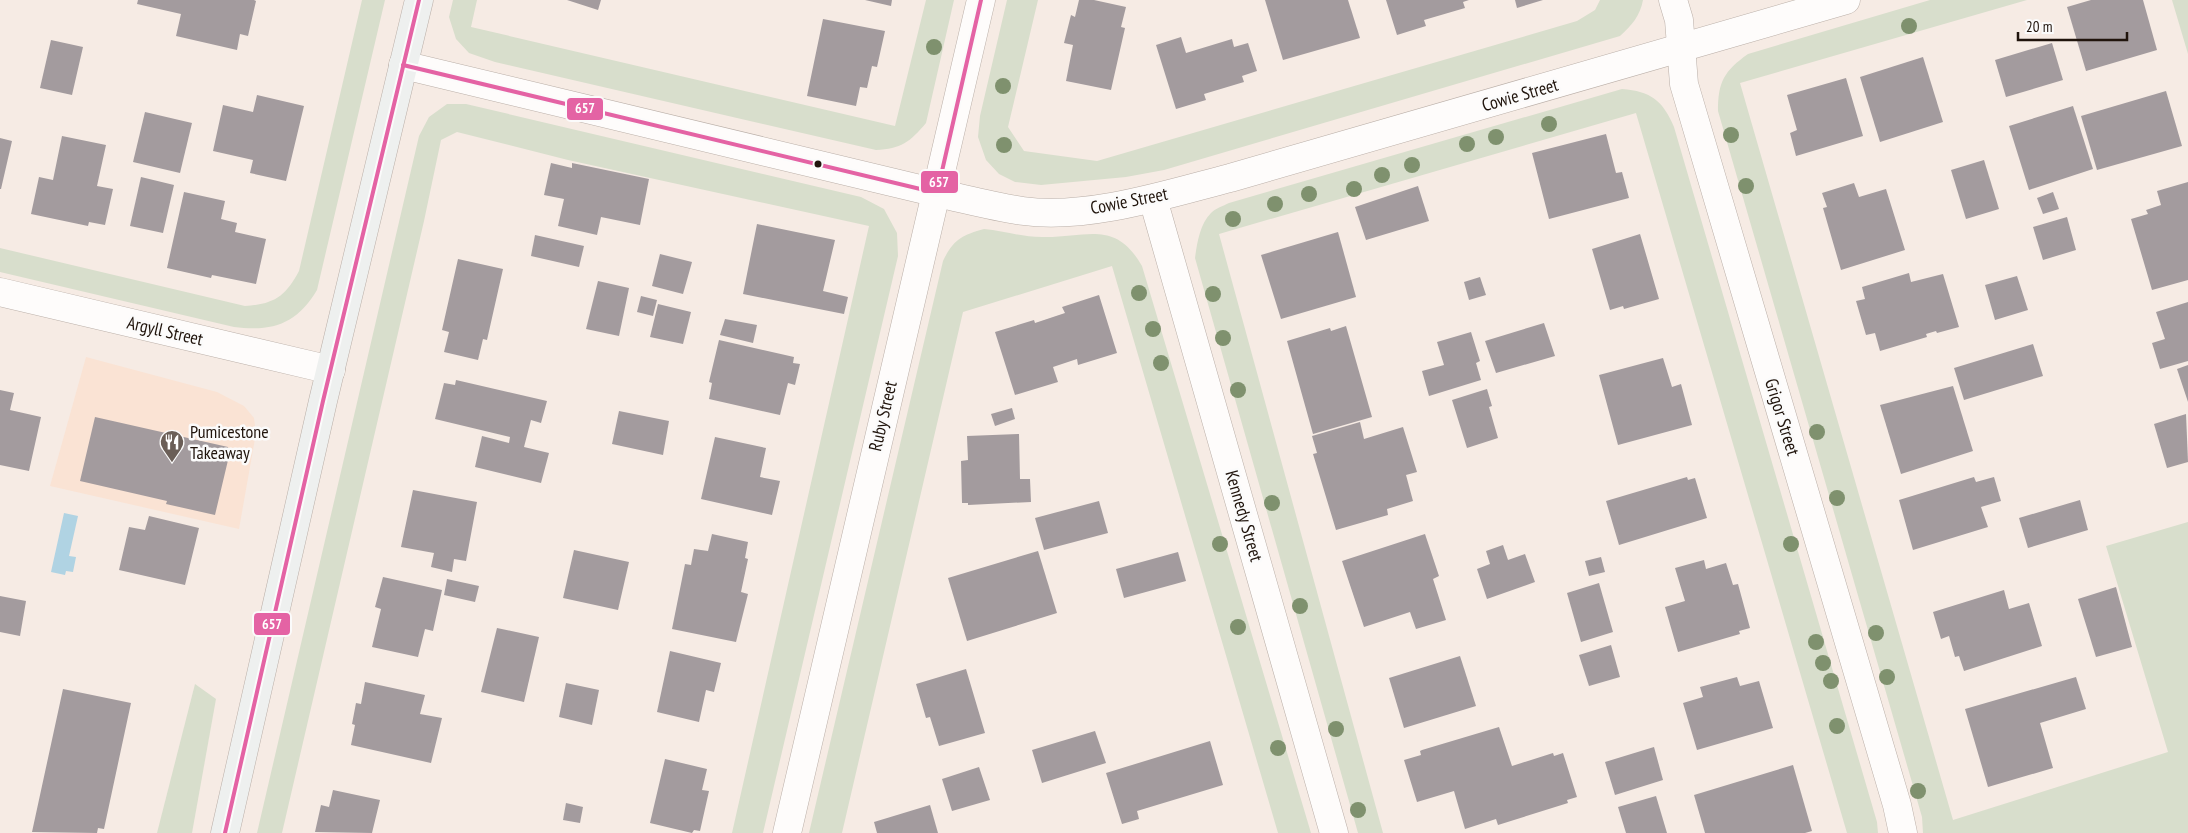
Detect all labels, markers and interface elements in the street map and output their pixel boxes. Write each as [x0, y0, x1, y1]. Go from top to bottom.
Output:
scale bar [2018, 10, 2127, 42]
text: 20 m [2026, 17, 2052, 36]
street label: Cowie Street [1479, 73, 1561, 116]
line badge: 657 [566, 97, 604, 121]
text: 657 [575, 99, 595, 117]
unlabelled marker [813, 159, 823, 169]
line badge: 657 [920, 170, 959, 194]
text: 657 [929, 173, 949, 191]
street label: Cowie Street [1088, 182, 1170, 219]
street label: Argyll Street [125, 311, 205, 350]
street label: Grigor Street [1760, 376, 1805, 458]
street label: Ruby Street [863, 378, 902, 453]
place label: Pumicestone Takeaway [190, 420, 269, 464]
restaurant icon: Pumicestone Takeaway [159, 429, 185, 463]
street label: Kennedy Street [1220, 468, 1268, 564]
line badge: 657 [253, 612, 291, 636]
text: 657 [262, 615, 282, 633]

